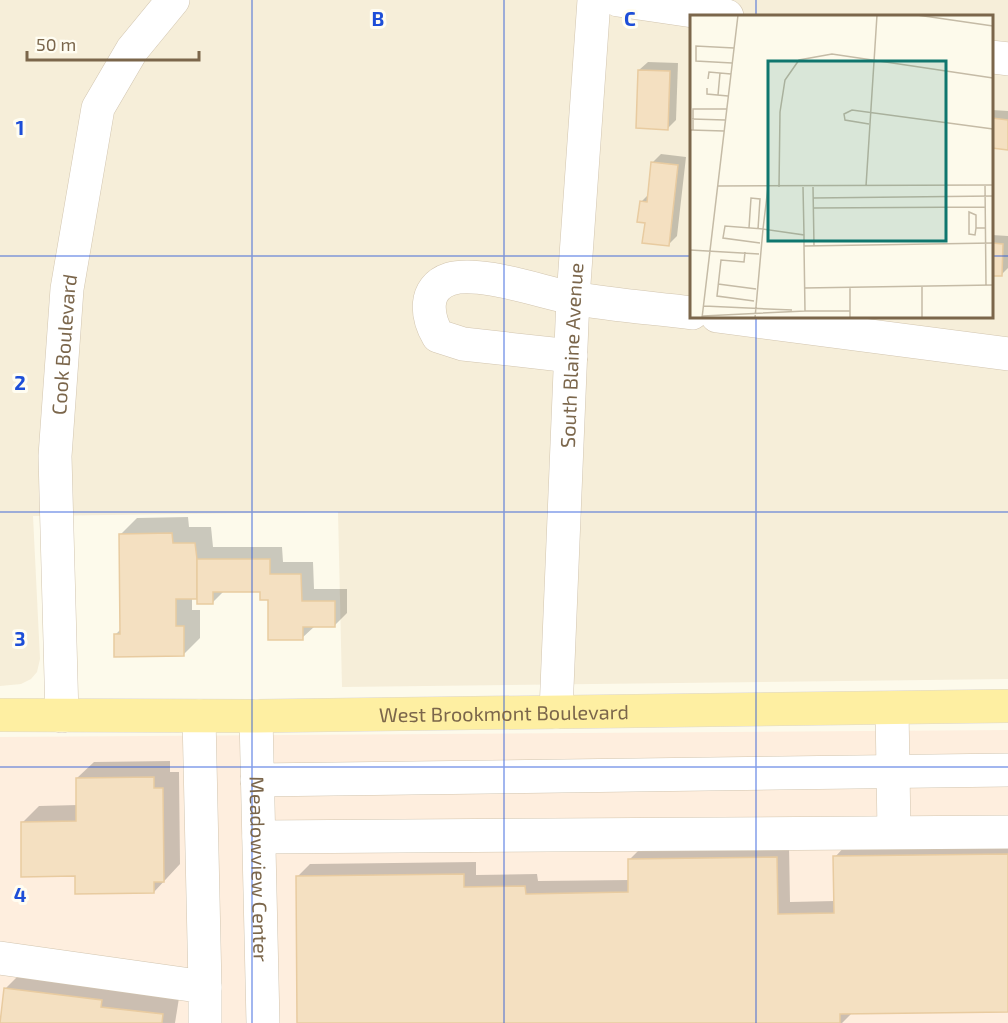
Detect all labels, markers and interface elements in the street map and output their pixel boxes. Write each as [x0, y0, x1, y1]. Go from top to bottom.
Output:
text: B [372, 6, 384, 30]
text: C [624, 6, 636, 30]
inset map [690, 15, 993, 318]
scale bar [27, 24, 200, 62]
text: 50 m [36, 33, 76, 55]
text: 1 [16, 115, 24, 139]
street label: South Blaine Avenue [555, 262, 587, 448]
street label: Cook Boulevard [46, 272, 81, 416]
text: 2 [14, 370, 26, 394]
text: 3 [14, 626, 26, 650]
street label: West Brookmont Boulevard [379, 699, 629, 726]
street label: Meadowview Center [245, 776, 274, 962]
text: 4 [14, 882, 27, 906]

